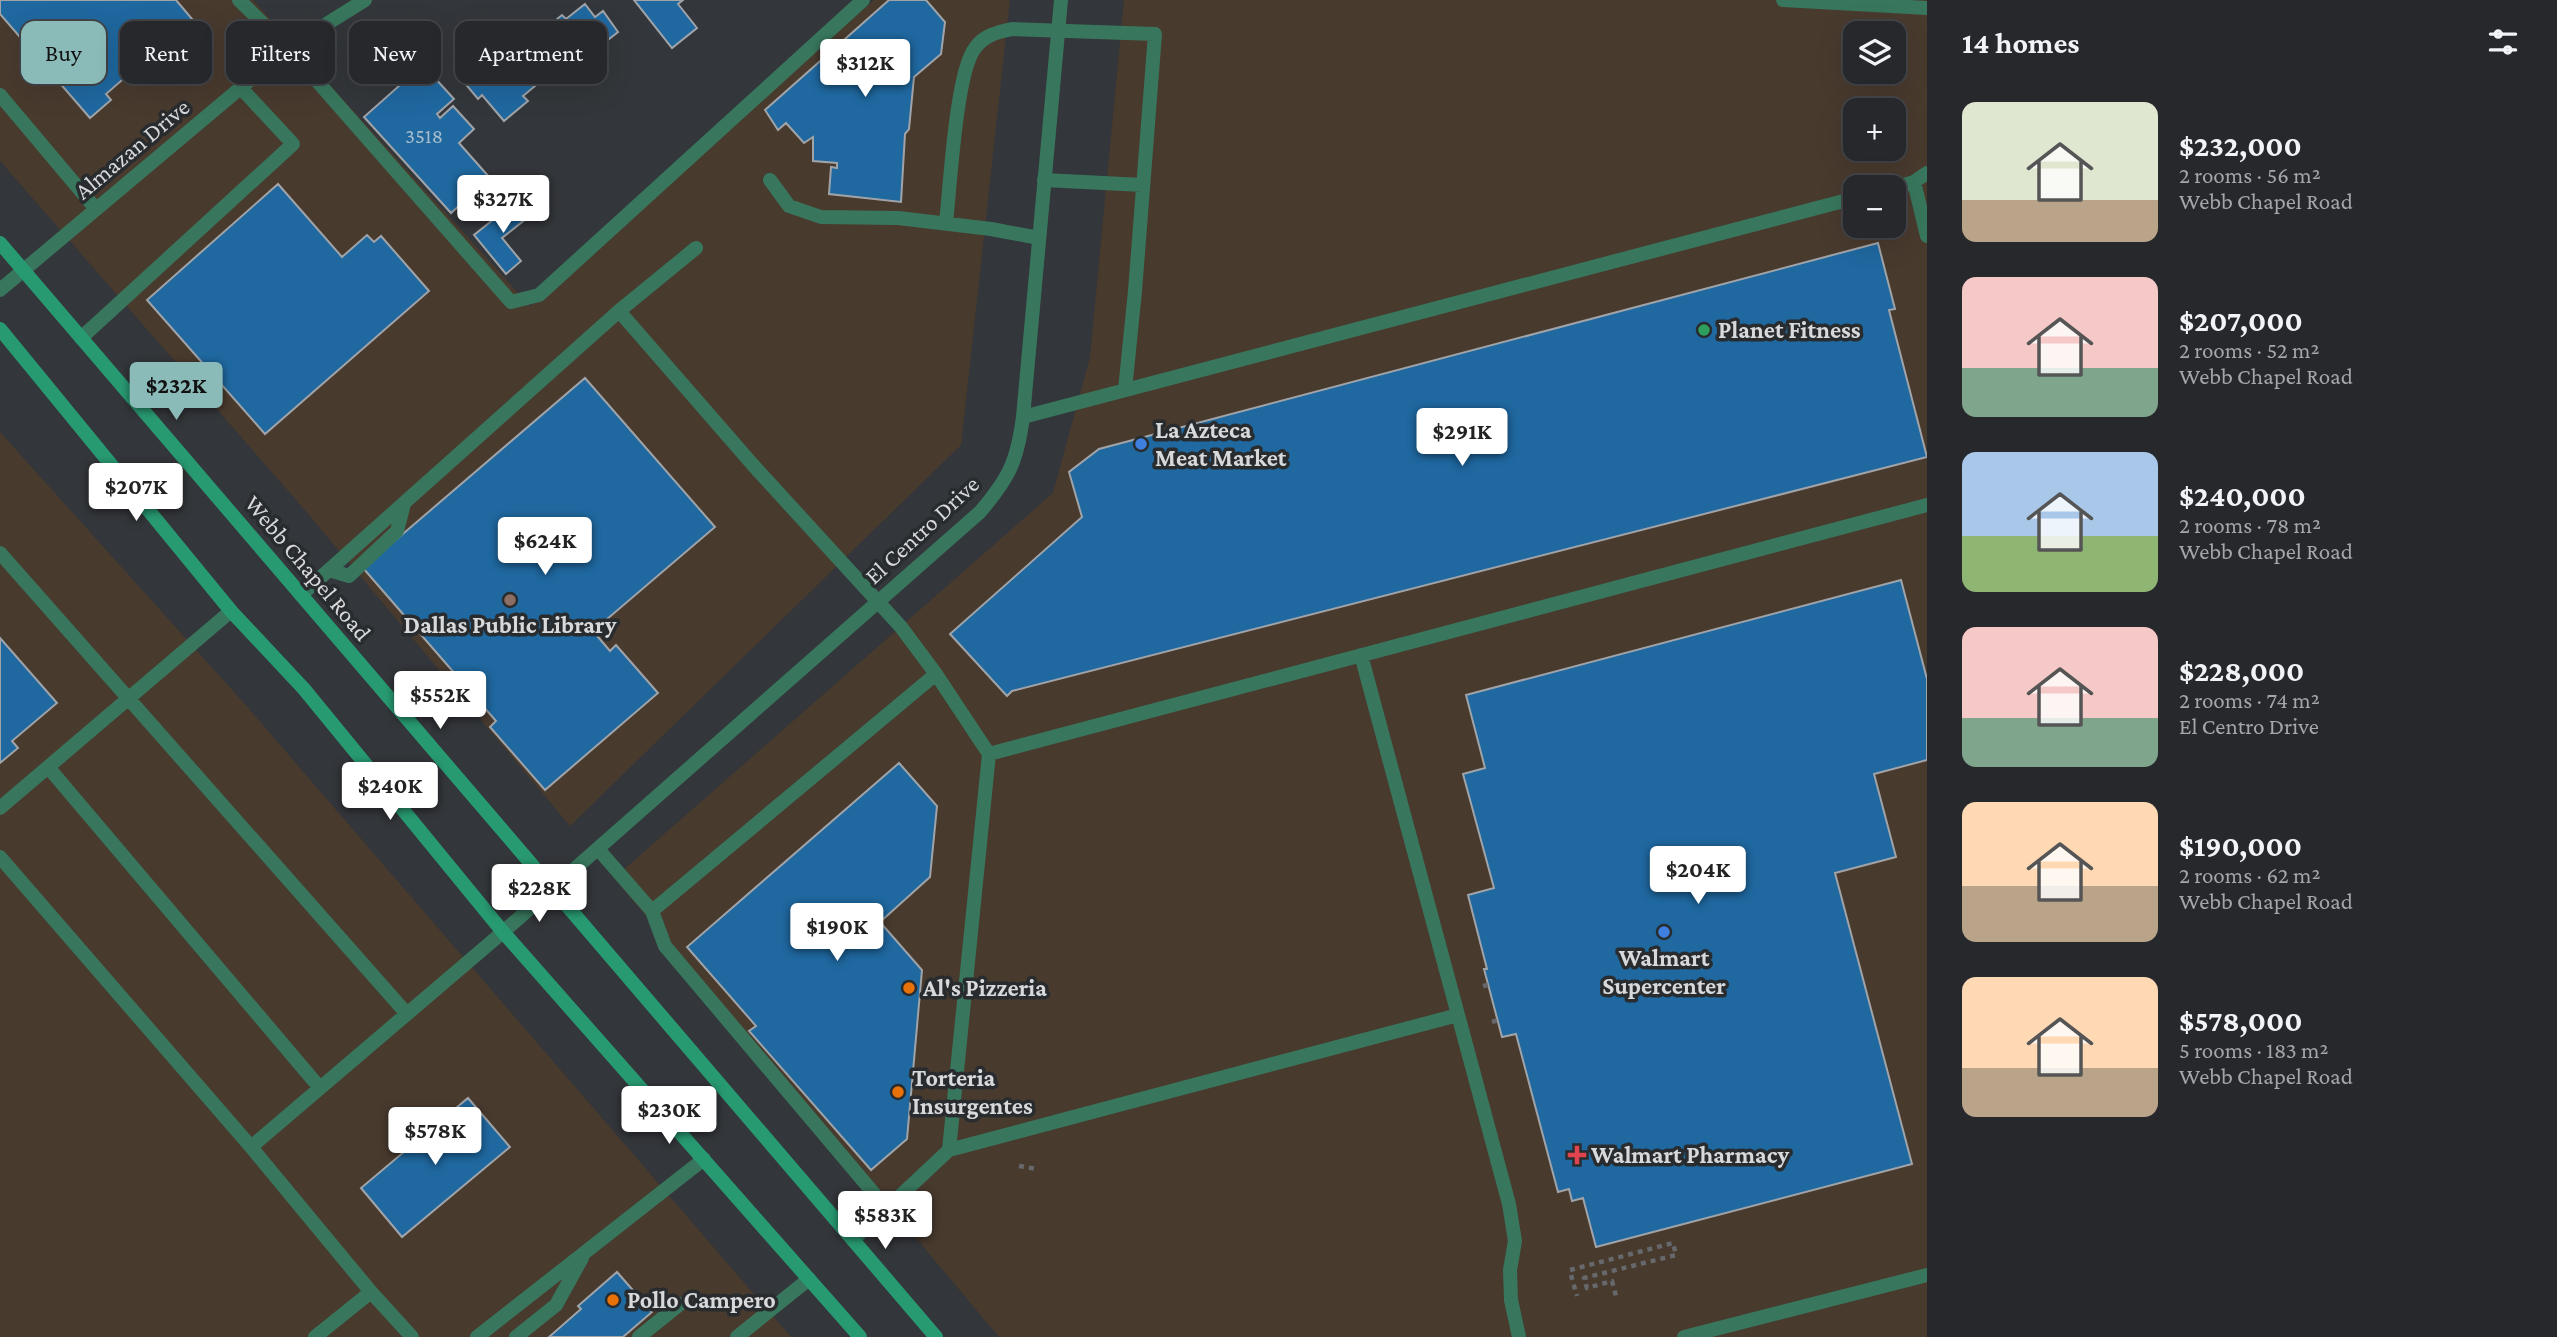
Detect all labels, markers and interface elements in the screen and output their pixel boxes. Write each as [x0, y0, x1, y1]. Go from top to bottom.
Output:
chip: Buy [21, 21, 106, 84]
chip: Rent [120, 21, 212, 84]
chip: Filters [226, 21, 335, 84]
chip: New [349, 21, 441, 84]
chip: Apartment [455, 21, 607, 84]
map controls [1843, 21, 1906, 238]
button: layers [1843, 21, 1906, 84]
icon: filters [2484, 23, 2522, 61]
text: 14 homes [1962, 26, 2080, 59]
pin: $312K [816, 40, 914, 99]
text: $312K [836, 49, 894, 75]
street label: Almazan Drive [69, 93, 194, 204]
button: + [1843, 98, 1906, 161]
house number: 3518 [405, 124, 443, 148]
text: $232,000 [2179, 129, 2302, 162]
icon: home [2018, 130, 2102, 214]
text: 2 rooms · 56 m² [2179, 162, 2321, 188]
button: − [1843, 175, 1906, 238]
pin: $327K [454, 176, 552, 235]
text: $327K [473, 185, 533, 211]
text: Webb Chapel Road [2179, 188, 2353, 214]
text: $207,000 [2179, 304, 2303, 337]
icon: home [2018, 305, 2102, 389]
place label: Planet Fitness [1718, 316, 1861, 343]
marker: Planet Fitness [1696, 322, 1712, 338]
text: 2 rooms · 52 m² [2179, 337, 2319, 363]
pin: $232K [127, 362, 225, 422]
text: Webb Chapel Road [2179, 363, 2353, 389]
text: $232K [146, 372, 206, 398]
pin: $291K [1413, 408, 1511, 468]
place label: La Azteca Meat Market [1155, 416, 1287, 471]
text: $291K [1433, 418, 1491, 444]
marker: La Azteca Meat Market [1133, 436, 1149, 452]
pin: $207K [87, 463, 185, 523]
street label: El Centro Drive [859, 470, 984, 589]
text: $207K [105, 473, 167, 499]
text: $240,000 [2179, 479, 2306, 512]
icon: home [2018, 480, 2102, 564]
street label: Webb Chapel Road [240, 490, 377, 646]
text: 2 rooms · 78 m² [2179, 512, 2321, 538]
pin: $624K [496, 518, 594, 577]
text: $624K [514, 527, 576, 553]
text: Webb Chapel Road [2179, 538, 2353, 564]
marker: Dallas Public Library [502, 592, 518, 608]
place label: Dallas Public Library [404, 611, 617, 638]
text: $228,000 [2179, 654, 2304, 687]
icon: home [2018, 655, 2102, 739]
pin: $552K [391, 672, 489, 731]
text: $552K [410, 681, 470, 707]
text: 2 rooms · 74 m² [2179, 687, 2320, 713]
text: El Centro Drive [2179, 713, 2319, 739]
pin: $240K [341, 762, 439, 822]
text: $240K [358, 772, 422, 798]
text: $190,000 [2179, 829, 2302, 862]
icon: home [2018, 830, 2102, 914]
pin: $204K [1649, 846, 1747, 906]
text: $204K [1666, 856, 1730, 882]
text: 2 rooms · 62 m² [2179, 862, 2320, 888]
pin: $228K [490, 864, 588, 924]
text: $228K [508, 874, 570, 900]
text: Webb Chapel Road [2179, 888, 2353, 914]
pin: $190K [788, 904, 886, 963]
text: $190K [806, 913, 868, 939]
marker: Walmart Supercenter [1656, 924, 1672, 940]
place label: Walmart Supercenter [1602, 944, 1726, 999]
place label: Al's Pizzeria [922, 974, 1047, 1001]
marker: Al's Pizzeria [901, 980, 917, 996]
text: $578,000 [2179, 1004, 2302, 1037]
icon: home [2018, 1005, 2102, 1089]
text: 5 rooms · 183 m² [2179, 1037, 2329, 1063]
text: Webb Chapel Road [2179, 1063, 2353, 1089]
place label: Torteria Insurgentes [912, 1064, 1033, 1119]
marker: Torteria Insurgentes [890, 1084, 906, 1100]
pin: $230K [620, 1086, 718, 1146]
text: $230K [637, 1096, 701, 1122]
pin: $578K [386, 1108, 484, 1167]
text: $578K [404, 1117, 466, 1143]
place label: Walmart Pharmacy [1590, 1141, 1789, 1168]
marker: Walmart Pharmacy [1569, 1147, 1585, 1163]
pin: $583K [836, 1192, 934, 1251]
text: $583K [854, 1201, 916, 1227]
place label: Pollo Campero [627, 1286, 776, 1313]
marker: Pollo Campero [605, 1292, 621, 1308]

